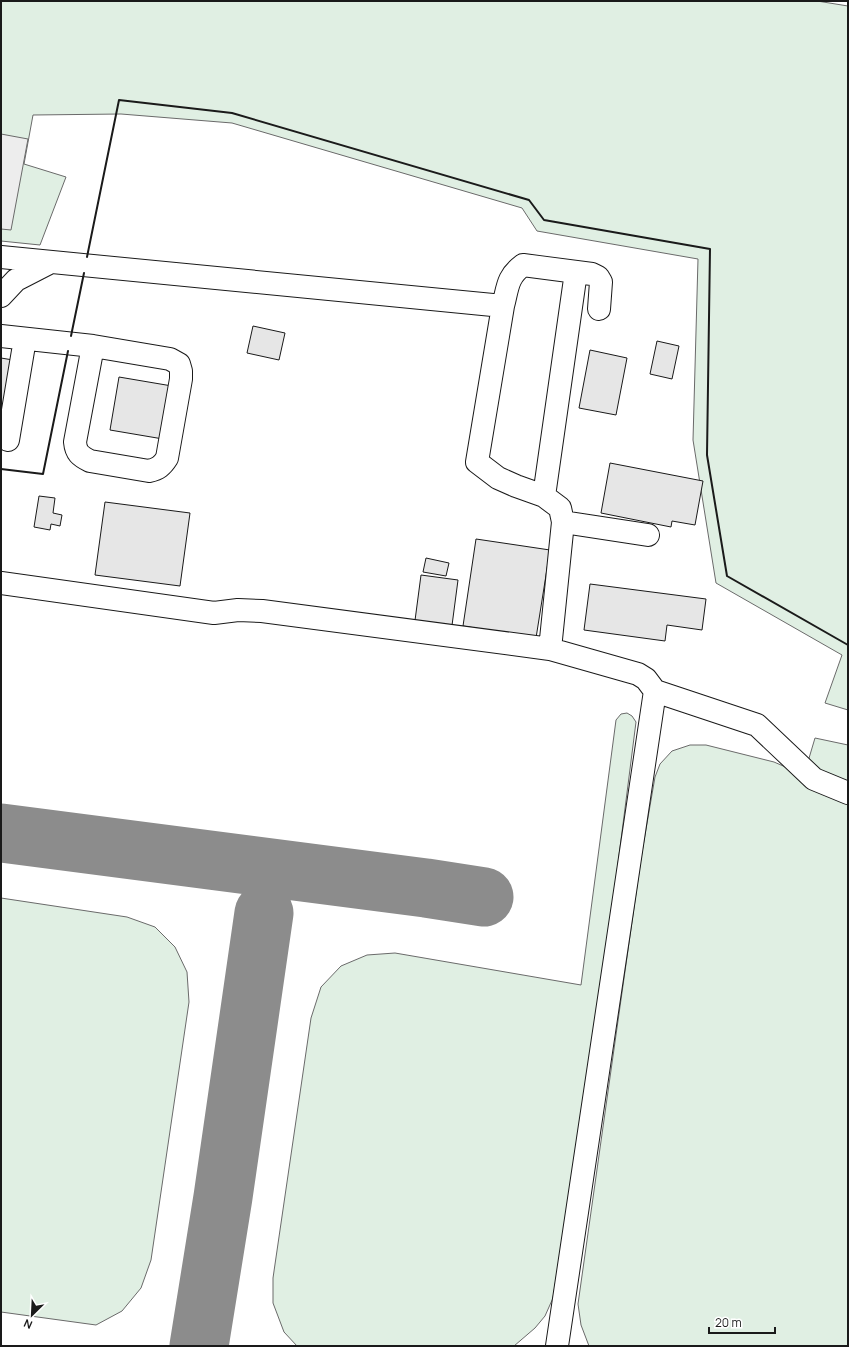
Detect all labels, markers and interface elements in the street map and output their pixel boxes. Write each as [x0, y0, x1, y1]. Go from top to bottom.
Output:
north arrow [12, 1295, 52, 1335]
scale bar [709, 1309, 775, 1335]
text: 20 m [715, 1314, 742, 1331]
text: N [21, 1316, 34, 1333]

